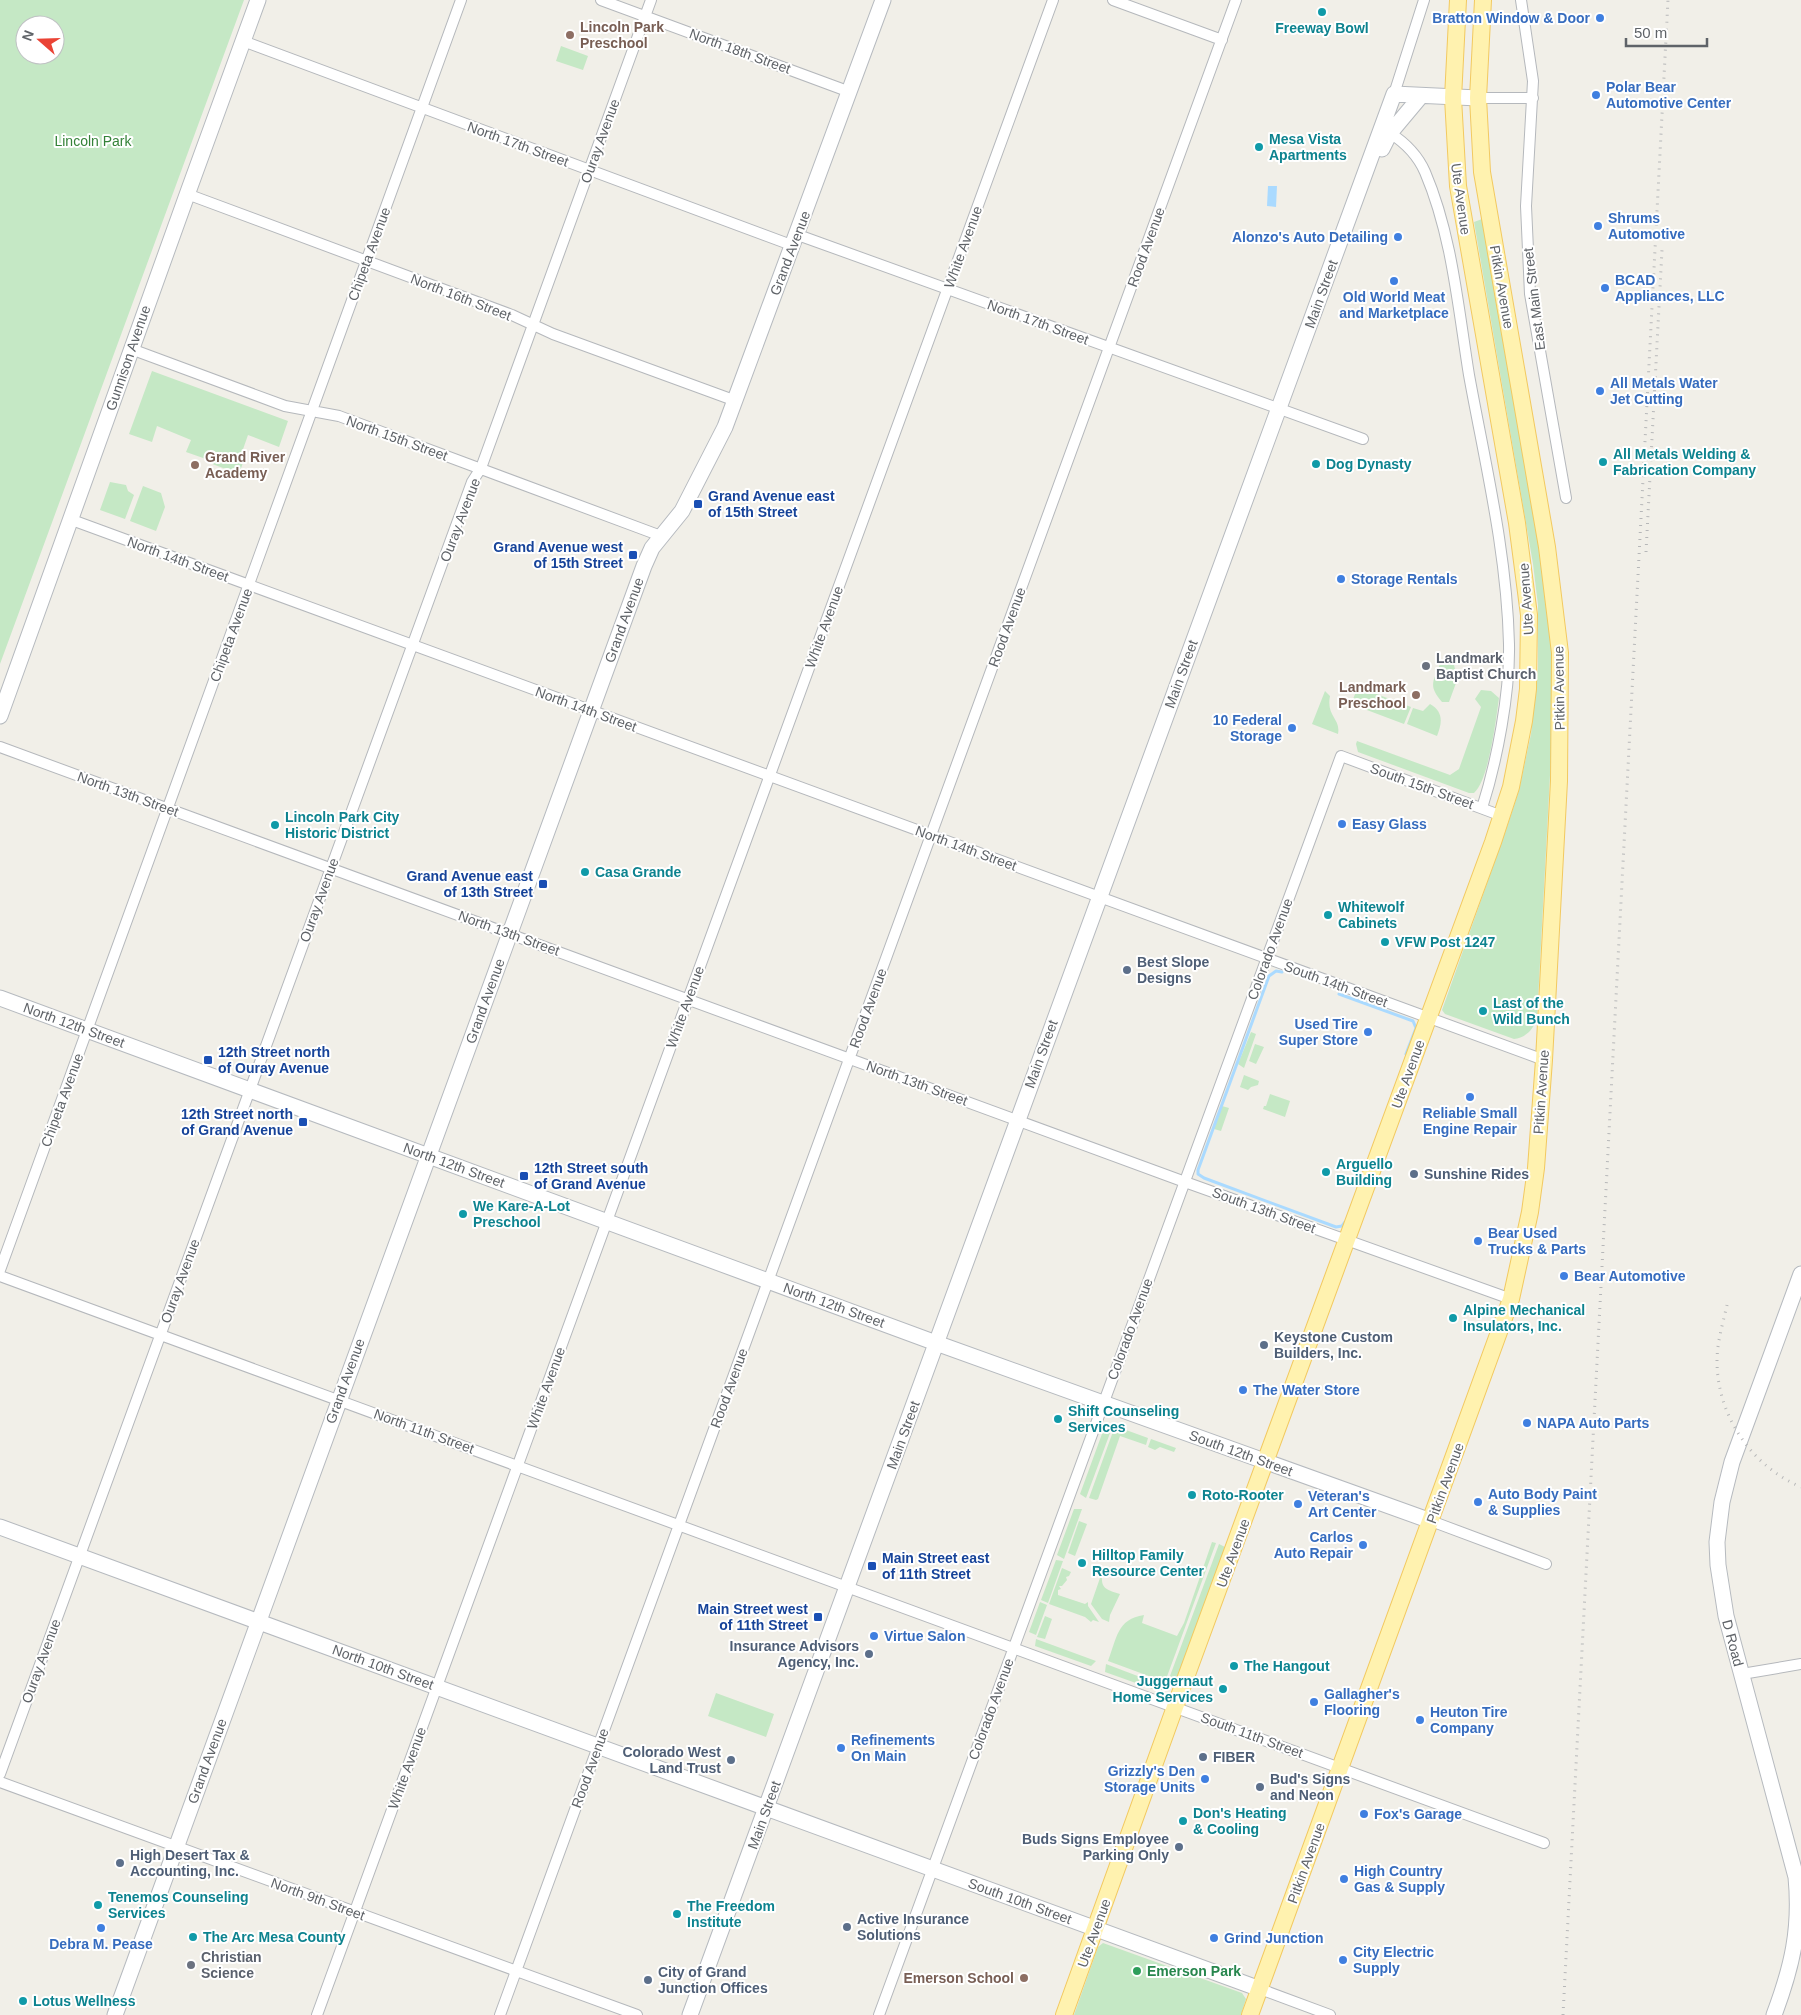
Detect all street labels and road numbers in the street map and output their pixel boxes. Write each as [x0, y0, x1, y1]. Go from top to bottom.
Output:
street label: North 18th Street [687, 25, 793, 77]
street label: Ouray Avenue [577, 97, 623, 185]
street label: North 17th Street [465, 118, 571, 170]
street label: Ute Avenue [1448, 162, 1474, 236]
street label: White Avenue [941, 204, 985, 290]
street label: Chipeta Avenue [345, 205, 393, 303]
street label: Rood Avenue [1124, 205, 1168, 289]
street label: Grand Avenue [767, 208, 814, 298]
street label: Pitkin Avenue [1487, 244, 1517, 330]
street label: East Main Street [1520, 247, 1548, 351]
street label: Main Street [1301, 258, 1341, 330]
street label: North 16th Street [408, 270, 514, 324]
street label: North 17th Street [985, 296, 1091, 348]
street label: Gunnison Avenue [102, 303, 154, 413]
street label: North 15th Street [344, 412, 450, 464]
street label: Ouray Avenue [437, 476, 483, 564]
street label: North 14th Street [125, 533, 231, 585]
street label: Ute Avenue [1515, 562, 1536, 636]
street label: Grand Avenue [601, 575, 647, 665]
street label: White Avenue [802, 584, 846, 670]
street label: Rood Avenue [985, 585, 1029, 669]
street label: Chipeta Avenue [207, 586, 255, 684]
street label: Main Street [1161, 638, 1201, 710]
street label: Pitkin Avenue [1550, 645, 1568, 730]
street label: North 14th Street [533, 683, 639, 735]
street label: South 15th Street [1368, 760, 1476, 812]
street label: North 13th Street [75, 768, 181, 820]
street label: North 14th Street [913, 822, 1019, 874]
street label: Ouray Avenue [296, 856, 342, 944]
street label: Colorado Avenue [1244, 896, 1296, 1002]
street label: North 13th Street [456, 907, 562, 959]
street label: Grand Avenue [462, 956, 508, 1046]
street label: South 14th Street [1282, 958, 1390, 1010]
street label: White Avenue [663, 964, 707, 1050]
street label: Rood Avenue [846, 966, 890, 1050]
street label: North 12th Street [21, 999, 127, 1051]
street label: Main Street [1021, 1018, 1061, 1090]
street label: Ute Avenue [1388, 1037, 1428, 1111]
street label: Pitkin Avenue [1530, 1049, 1552, 1135]
street label: Chipeta Avenue [38, 1051, 86, 1149]
street label: North 13th Street [864, 1057, 970, 1109]
street label: North 12th Street [401, 1139, 507, 1191]
street label: South 13th Street [1210, 1184, 1318, 1236]
street label: Ouray Avenue [157, 1237, 203, 1325]
street label: Colorado Avenue [1104, 1276, 1156, 1382]
street label: North 12th Street [781, 1279, 887, 1331]
street label: Grand Avenue [322, 1336, 368, 1426]
street label: White Avenue [524, 1345, 568, 1431]
street label: Rood Avenue [707, 1346, 751, 1430]
street label: Main Street [883, 1399, 923, 1471]
street label: North 11th Street [372, 1405, 476, 1457]
street label: South 12th Street [1187, 1427, 1295, 1479]
street label: Pitkin Avenue [1423, 1440, 1467, 1525]
street label: Ute Avenue [1213, 1516, 1253, 1590]
street label: Ouray Avenue [18, 1617, 64, 1705]
street label: D Road [1719, 1618, 1747, 1668]
street label: North 10th Street [330, 1641, 436, 1693]
street label: Colorado Avenue [965, 1656, 1017, 1762]
street label: South 11th Street [1199, 1709, 1306, 1761]
street label: Grand Avenue [184, 1716, 230, 1806]
street label: White Avenue [385, 1725, 429, 1811]
street label: Rood Avenue [568, 1726, 612, 1810]
street label: Main Street [744, 1779, 784, 1851]
street label: Pitkin Avenue [1284, 1820, 1328, 1905]
street label: North 9th Street [269, 1875, 367, 1923]
street label: South 10th Street [966, 1875, 1074, 1927]
street label: Ute Avenue [1074, 1896, 1114, 1970]

